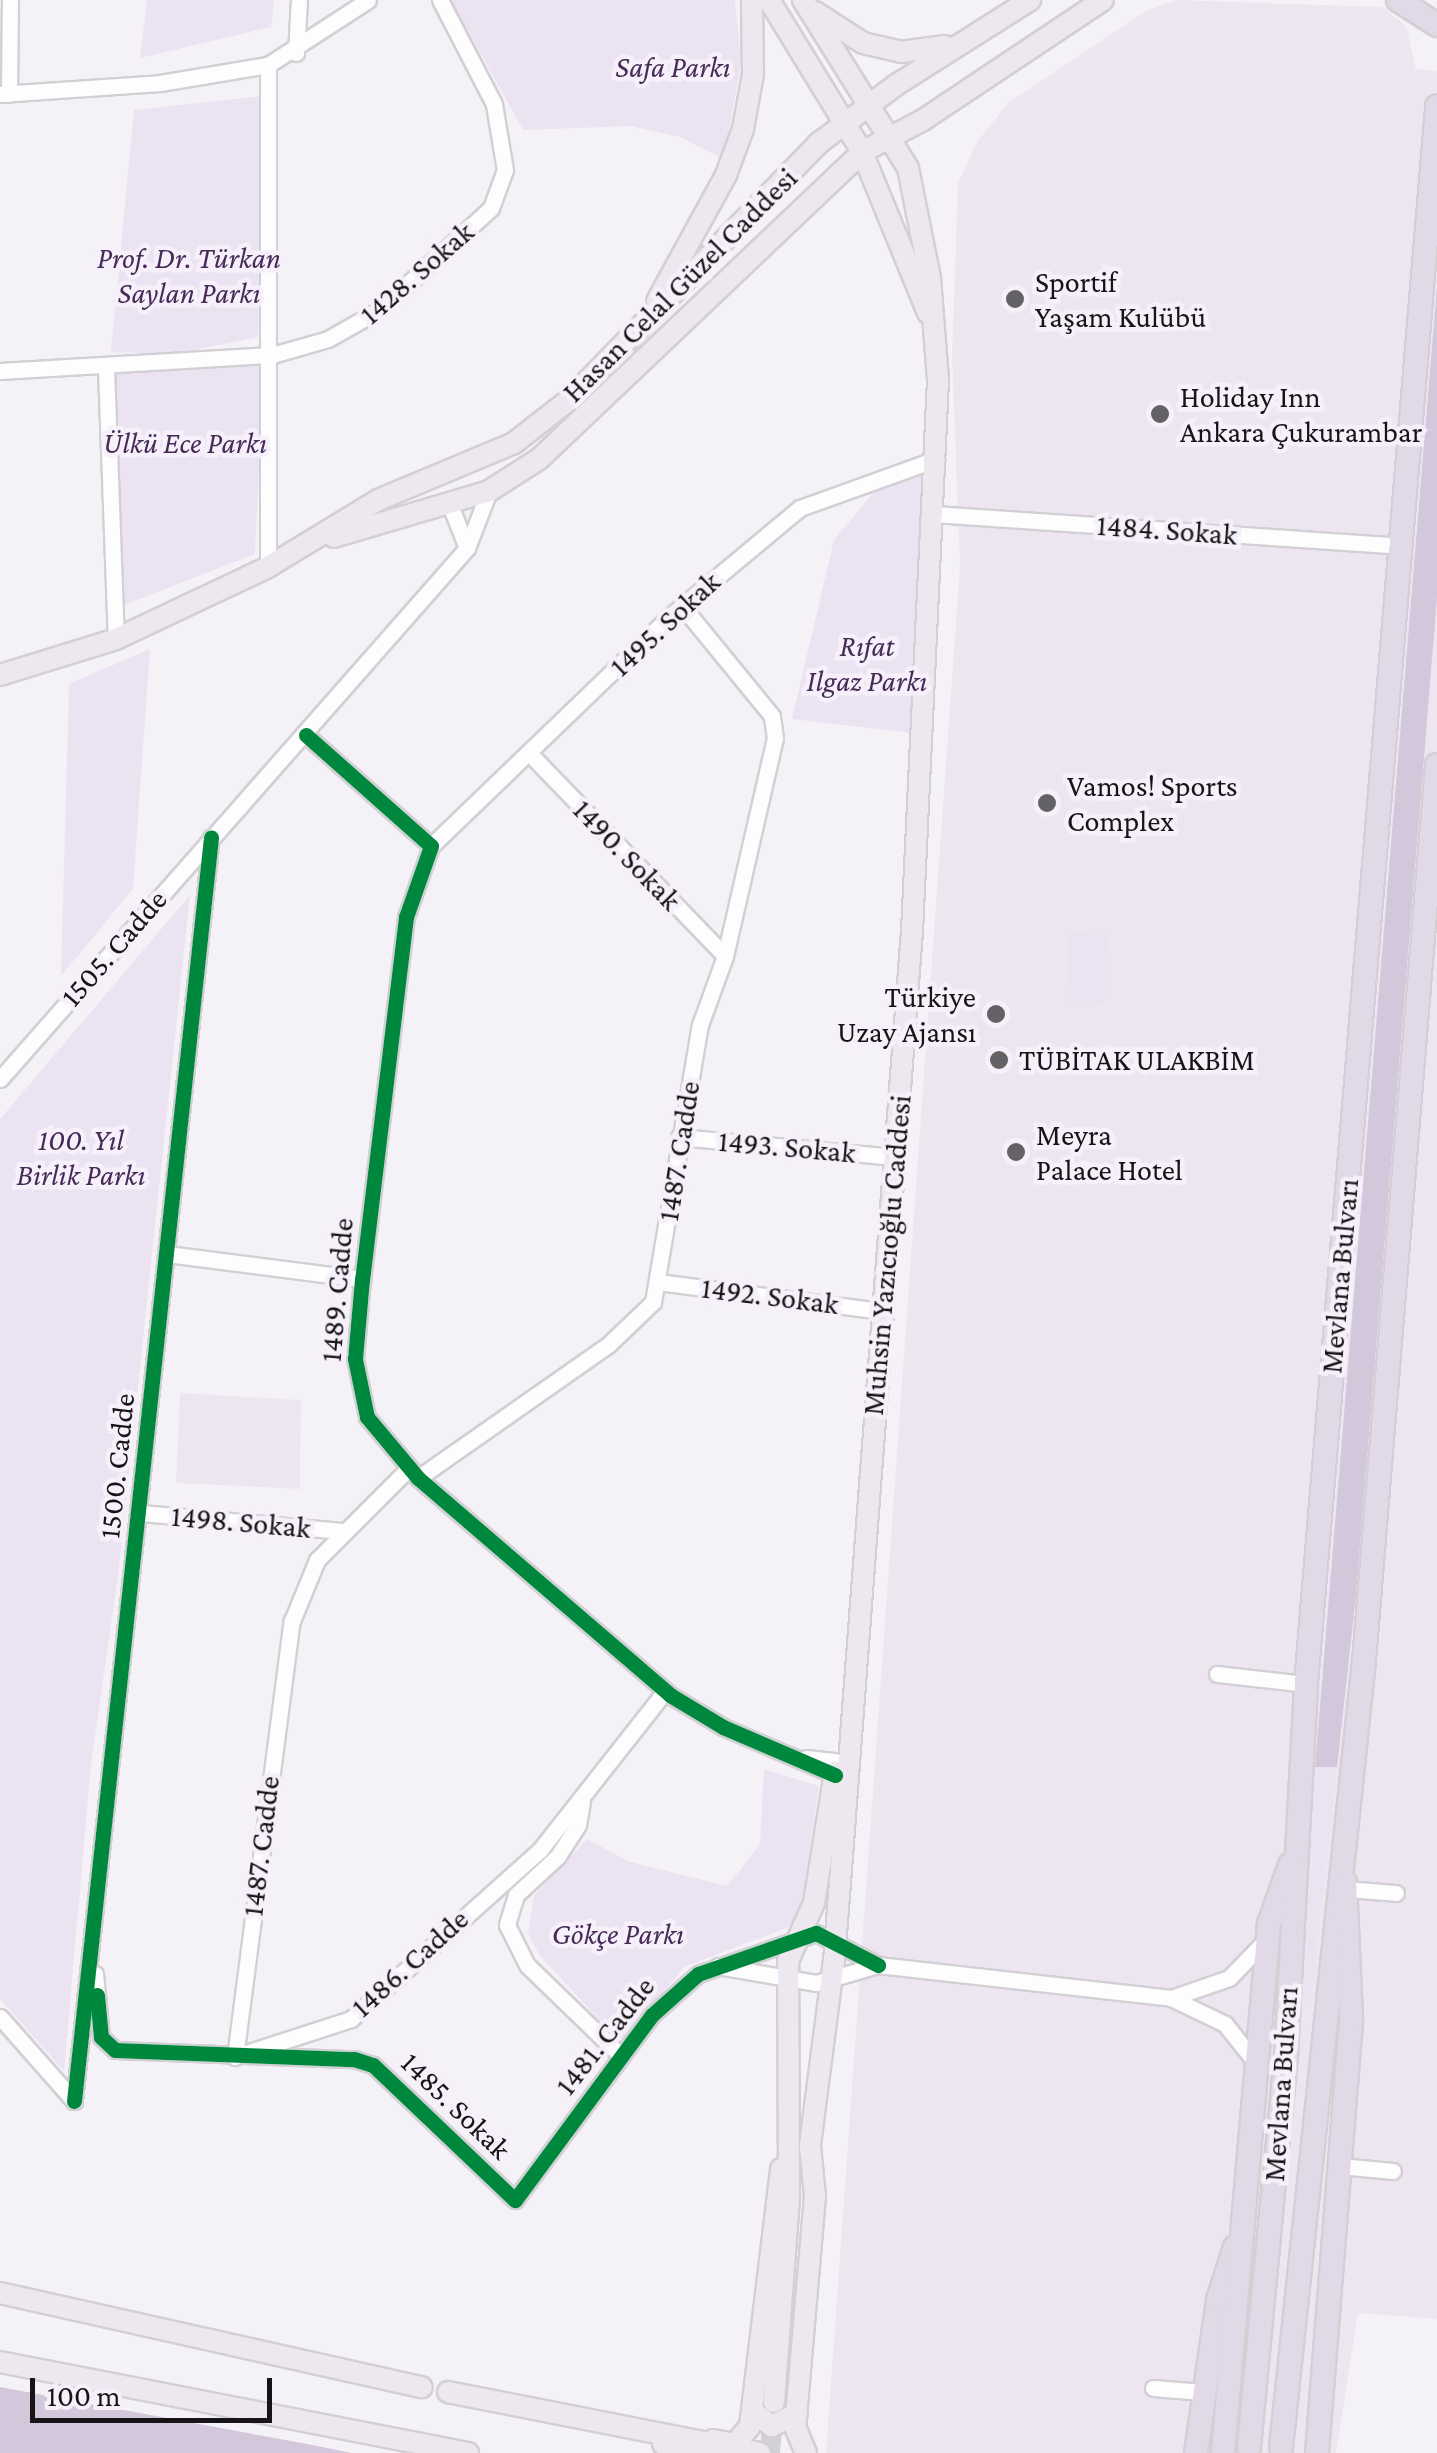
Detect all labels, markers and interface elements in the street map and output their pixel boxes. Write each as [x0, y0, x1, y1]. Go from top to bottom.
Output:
park label: Safa Parkı [615, 49, 731, 85]
street label: Hasan Celal Güzel Caddesi [555, 160, 805, 410]
street label: 1428. Sokak [353, 214, 481, 332]
park label: Prof. Dr. Türkan Saylan Parkı [97, 240, 281, 310]
place label: Sportif Yaşam Kulübü [1035, 264, 1206, 334]
marker: Sportif Yaşam Kulübü [1004, 288, 1026, 310]
place label: Holiday Inn Ankara Çukurambar [1180, 379, 1422, 450]
marker: Holiday Inn Ankara Çukurambar [1149, 403, 1171, 425]
park label: Ülkü Ece Parkı [103, 425, 267, 461]
street label: 1484. Sokak [1096, 507, 1238, 553]
street label: 1495. Sokak [602, 564, 728, 684]
park label: Rıfat Ilgaz Parkı [807, 628, 927, 698]
place label: Vamos! Sports Complex [1067, 768, 1238, 838]
street label: 1490. Sokak [565, 792, 689, 918]
marker: Vamos! Sports Complex [1036, 792, 1058, 814]
street label: 1505. Cadde [53, 882, 175, 1014]
place label: Türkiye Uzay Ajansı [837, 979, 976, 1050]
marker: Türkiye Uzay Ajansı [985, 1003, 1007, 1025]
place label: TÜBİTAK ULAKBİM [1019, 1042, 1255, 1078]
marker: TÜBİTAK ULAKBİM [988, 1049, 1010, 1071]
street label: 1487. Cadde [650, 1078, 708, 1224]
street label: Muhsin Yazıcıoğlu Caddesi [855, 1093, 919, 1417]
place label: Meyra Palace Hotel [1036, 1117, 1183, 1188]
park label: 100. Yıl Birlik Parkı [17, 1122, 145, 1192]
street label: 1493. Sokak [717, 1123, 857, 1171]
marker: Meyra Palace Hotel [1005, 1141, 1027, 1163]
street label: Mevlana Bulvarı [1314, 1177, 1366, 1375]
street label: 1489. Cadde [313, 1217, 361, 1363]
street label: 1492. Sokak [699, 1270, 841, 1322]
street label: 1500. Cadde [91, 1392, 143, 1540]
street label: 1498. Sokak [170, 1498, 312, 1546]
street label: 1487. Cadde [235, 1774, 287, 1918]
street label: 1486. Cadde [344, 1901, 476, 2025]
park label: Gökçe Parkı [552, 1916, 684, 1952]
street label: 1481. Cadde [548, 1970, 662, 2102]
street label: Mevlana Bulvarı [1256, 1985, 1306, 2183]
street label: 1485. Sokak [394, 2045, 518, 2167]
scale bar [35, 2358, 278, 2420]
text: 100 m [47, 2379, 121, 2412]

